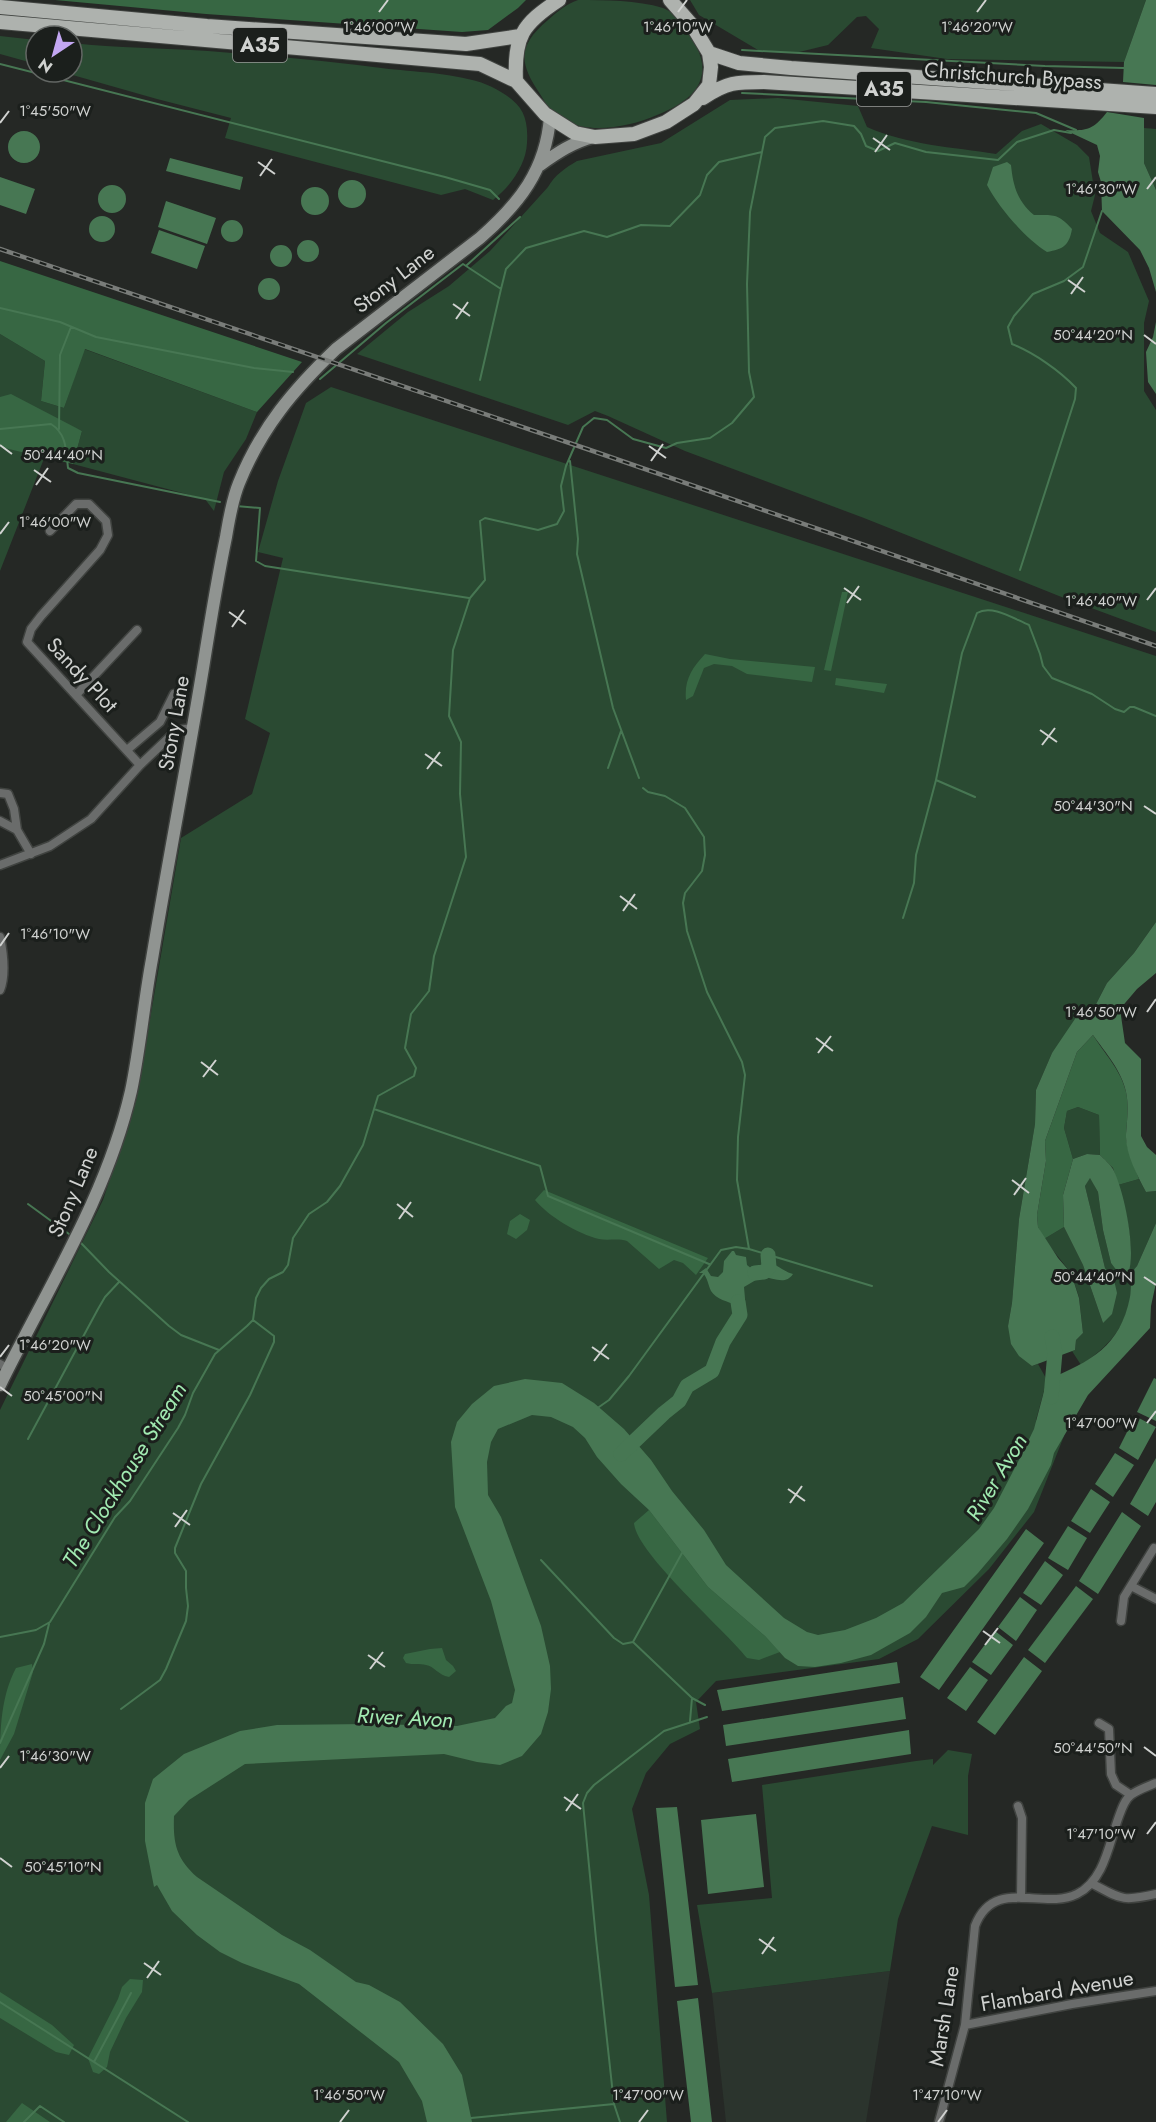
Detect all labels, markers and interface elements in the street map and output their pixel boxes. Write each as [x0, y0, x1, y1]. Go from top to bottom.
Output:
text: 1°46'00"W [343, 16, 415, 38]
text: 1°46'10"W [643, 16, 713, 38]
text: 1°46'20"W [941, 16, 1013, 38]
north arrow [24, 24, 84, 84]
road number: A35 [233, 28, 287, 62]
text: N [34, 53, 57, 79]
street label: Christchurch Bypass [923, 55, 1103, 97]
road number: A35 [857, 72, 911, 106]
text: 1°45'50"W [19, 100, 91, 122]
text: 1°46'30"W [1065, 178, 1137, 200]
street label: Stony Lane [347, 238, 441, 320]
text: 50°44'20"N [1053, 324, 1133, 346]
text: 50°44'40"N [23, 444, 103, 466]
text: 1°46'00"W [19, 511, 91, 533]
text: 1°46'40"W [1065, 590, 1137, 612]
street label: Sandy Plot [39, 631, 125, 719]
street label: Stony Lane [151, 673, 197, 773]
text: 50°44'30"N [1053, 795, 1133, 817]
text: 1°46'10"W [20, 923, 90, 945]
text: 1°46'50"W [1065, 1001, 1137, 1023]
street label: Stony Lane [40, 1142, 106, 1242]
text: 50°44'40"N [1053, 1266, 1133, 1288]
text: 1°46'20"W [19, 1334, 91, 1356]
water label: The Clockhouse Stream [54, 1376, 194, 1574]
text: 50°45'00"N [23, 1385, 103, 1407]
text: 1°47'00"W [1065, 1412, 1137, 1434]
water label: River Avon [957, 1427, 1035, 1527]
water label: River Avon [356, 1698, 454, 1736]
text: 50°44'50"N [1053, 1737, 1133, 1759]
text: 1°46'30"W [19, 1745, 91, 1767]
text: 1°47'10"W [1066, 1823, 1136, 1845]
text: 50°45'10"N [24, 1856, 102, 1878]
street label: Marsh Lane [921, 1963, 967, 2068]
street label: Flambard Avenue [978, 1963, 1136, 2019]
text: 1°46'50"W [313, 2084, 385, 2106]
text: 1°47'00"W [612, 2084, 684, 2106]
text: 1°47'10"W [912, 2084, 982, 2106]

